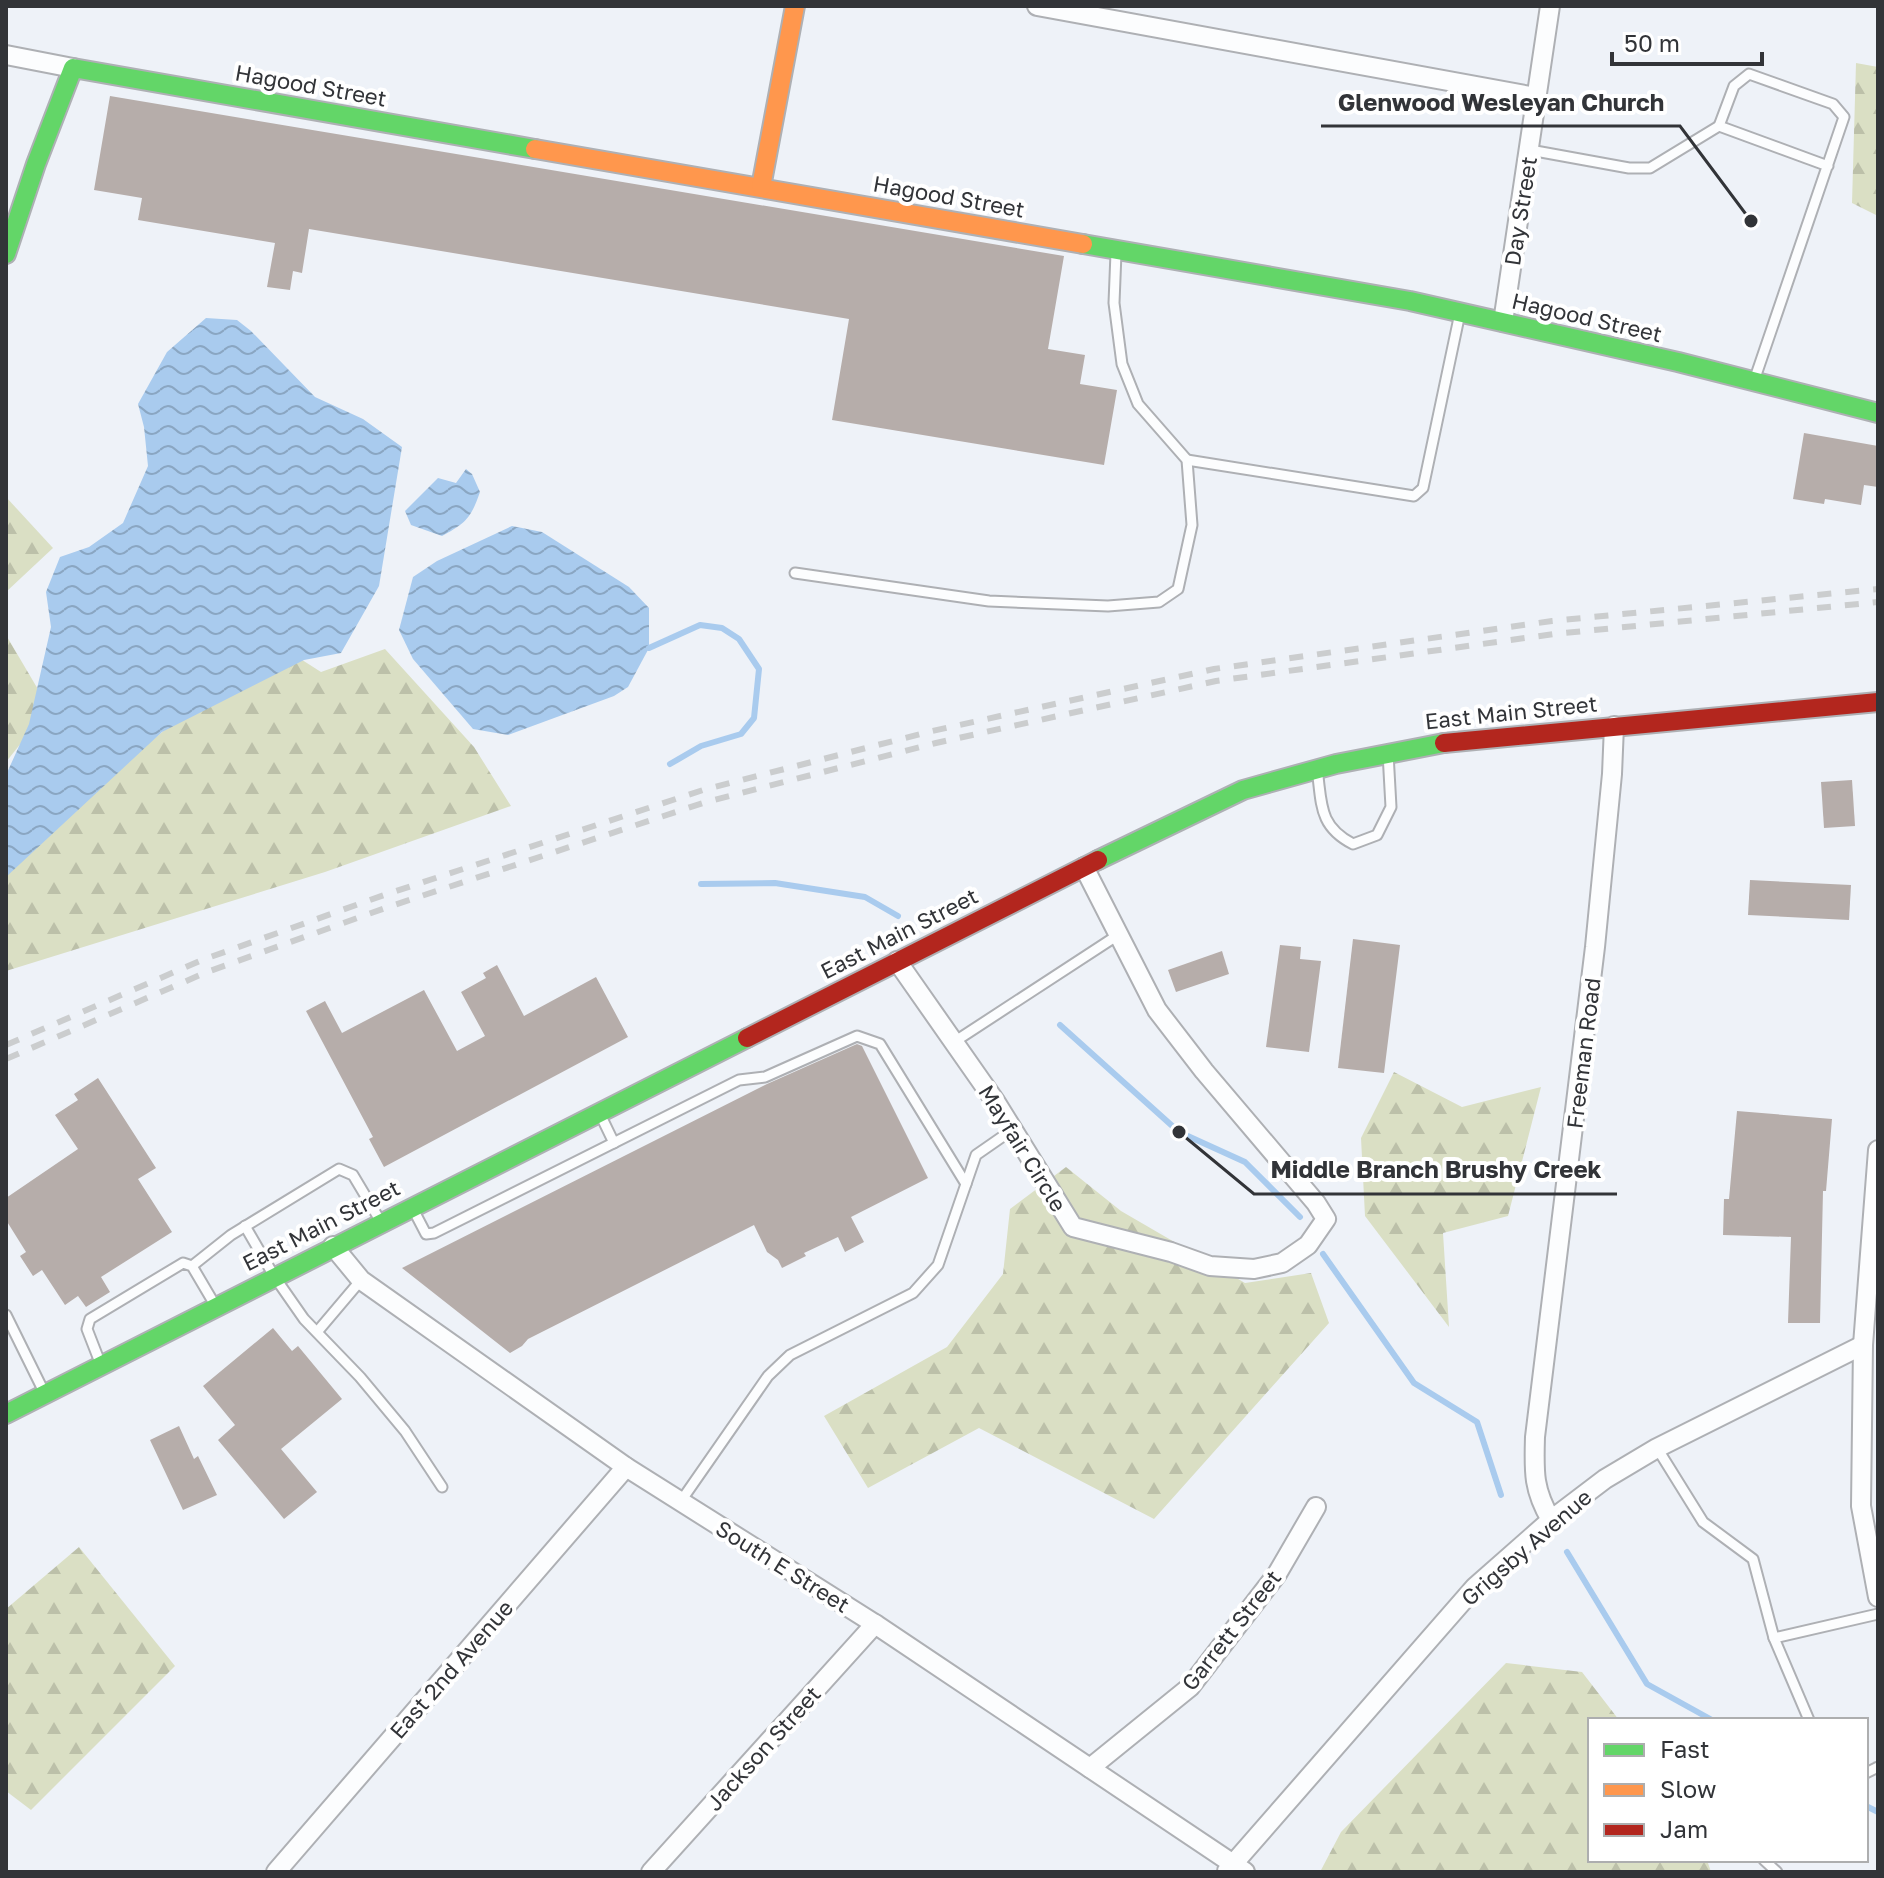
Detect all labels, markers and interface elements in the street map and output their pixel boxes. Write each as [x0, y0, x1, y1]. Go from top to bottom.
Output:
scale bar [1612, 16, 1762, 66]
text: 50 m [1624, 28, 1680, 57]
street label: Hagood Street [233, 58, 389, 112]
callout: Glenwood Wesleyan Church [1321, 78, 1680, 126]
text: Glenwood Wesleyan Church [1338, 87, 1664, 116]
street label: Day Street [1498, 154, 1542, 268]
street label: Hagood Street [871, 169, 1027, 223]
street label: Hagood Street [1509, 287, 1665, 347]
street label: East Main Street [1424, 690, 1598, 734]
street label: East Main Street [816, 882, 982, 984]
street label: Freeman Road [1560, 976, 1606, 1130]
street label: Mayfair Circle [973, 1080, 1073, 1216]
callout: Middle Branch Brushy Creek [1254, 1146, 1617, 1194]
text: Middle Branch Brushy Creek [1270, 1154, 1602, 1183]
street label: East Main Street [238, 1174, 404, 1276]
street label: Grigsby Avenue [1455, 1483, 1597, 1611]
street label: South E Street [711, 1514, 855, 1618]
street label: Garrett Street [1176, 1564, 1286, 1696]
street label: East 2nd Avenue [384, 1594, 518, 1744]
street label: Jackson Street [700, 1680, 826, 1816]
legend [1588, 1718, 1868, 1862]
text: Fast [1660, 1734, 1710, 1763]
text: Slow [1660, 1774, 1716, 1803]
text: Jam [1660, 1814, 1708, 1843]

